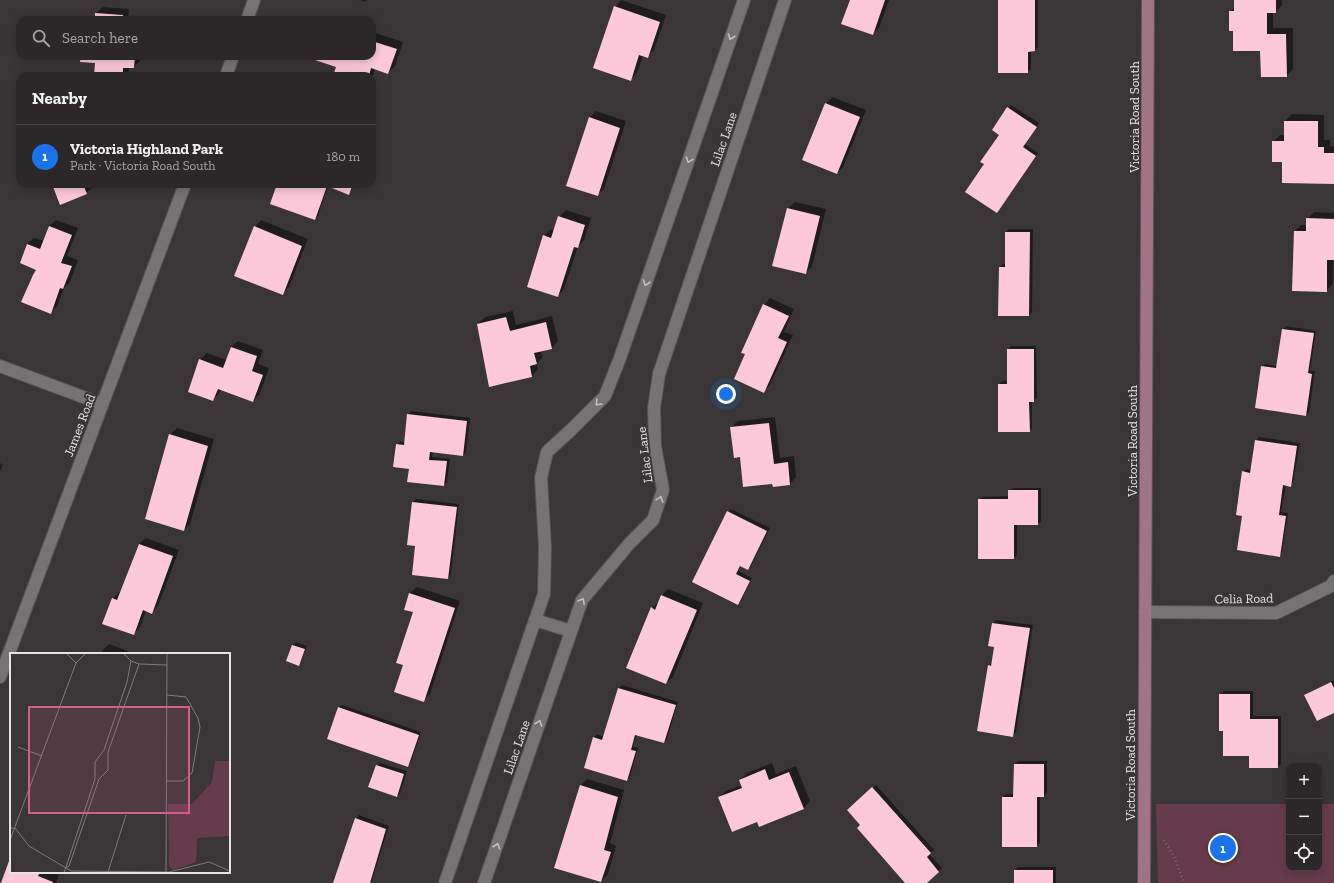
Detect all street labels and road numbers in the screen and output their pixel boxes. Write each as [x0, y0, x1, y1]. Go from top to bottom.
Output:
street label: Victoria Road South [1127, 61, 1142, 174]
street label: Lilac Lane [707, 110, 740, 168]
street label: Victoria Road South [1125, 385, 1140, 498]
street label: James Road [61, 392, 98, 459]
street label: Lilac Lane [634, 426, 655, 484]
street label: Celia Road [1214, 590, 1274, 607]
street label: Victoria Road South [1123, 709, 1138, 822]
street label: Lilac Lane [500, 718, 533, 776]

